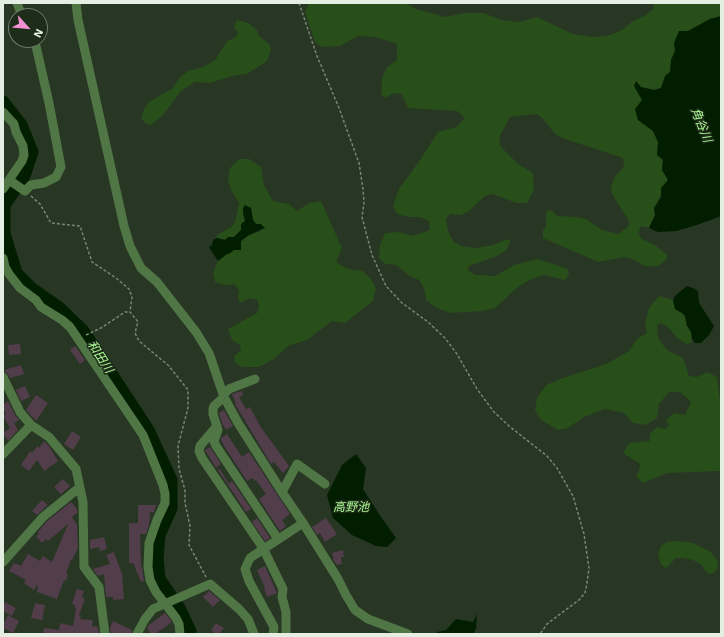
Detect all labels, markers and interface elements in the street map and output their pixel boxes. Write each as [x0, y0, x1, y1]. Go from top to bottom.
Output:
north arrow [8, 8, 48, 48]
text: N [31, 27, 46, 40]
water label: 角谷川 [688, 106, 714, 144]
water label: 和田川 [84, 338, 116, 376]
water label: 高野池 [333, 500, 369, 514]

